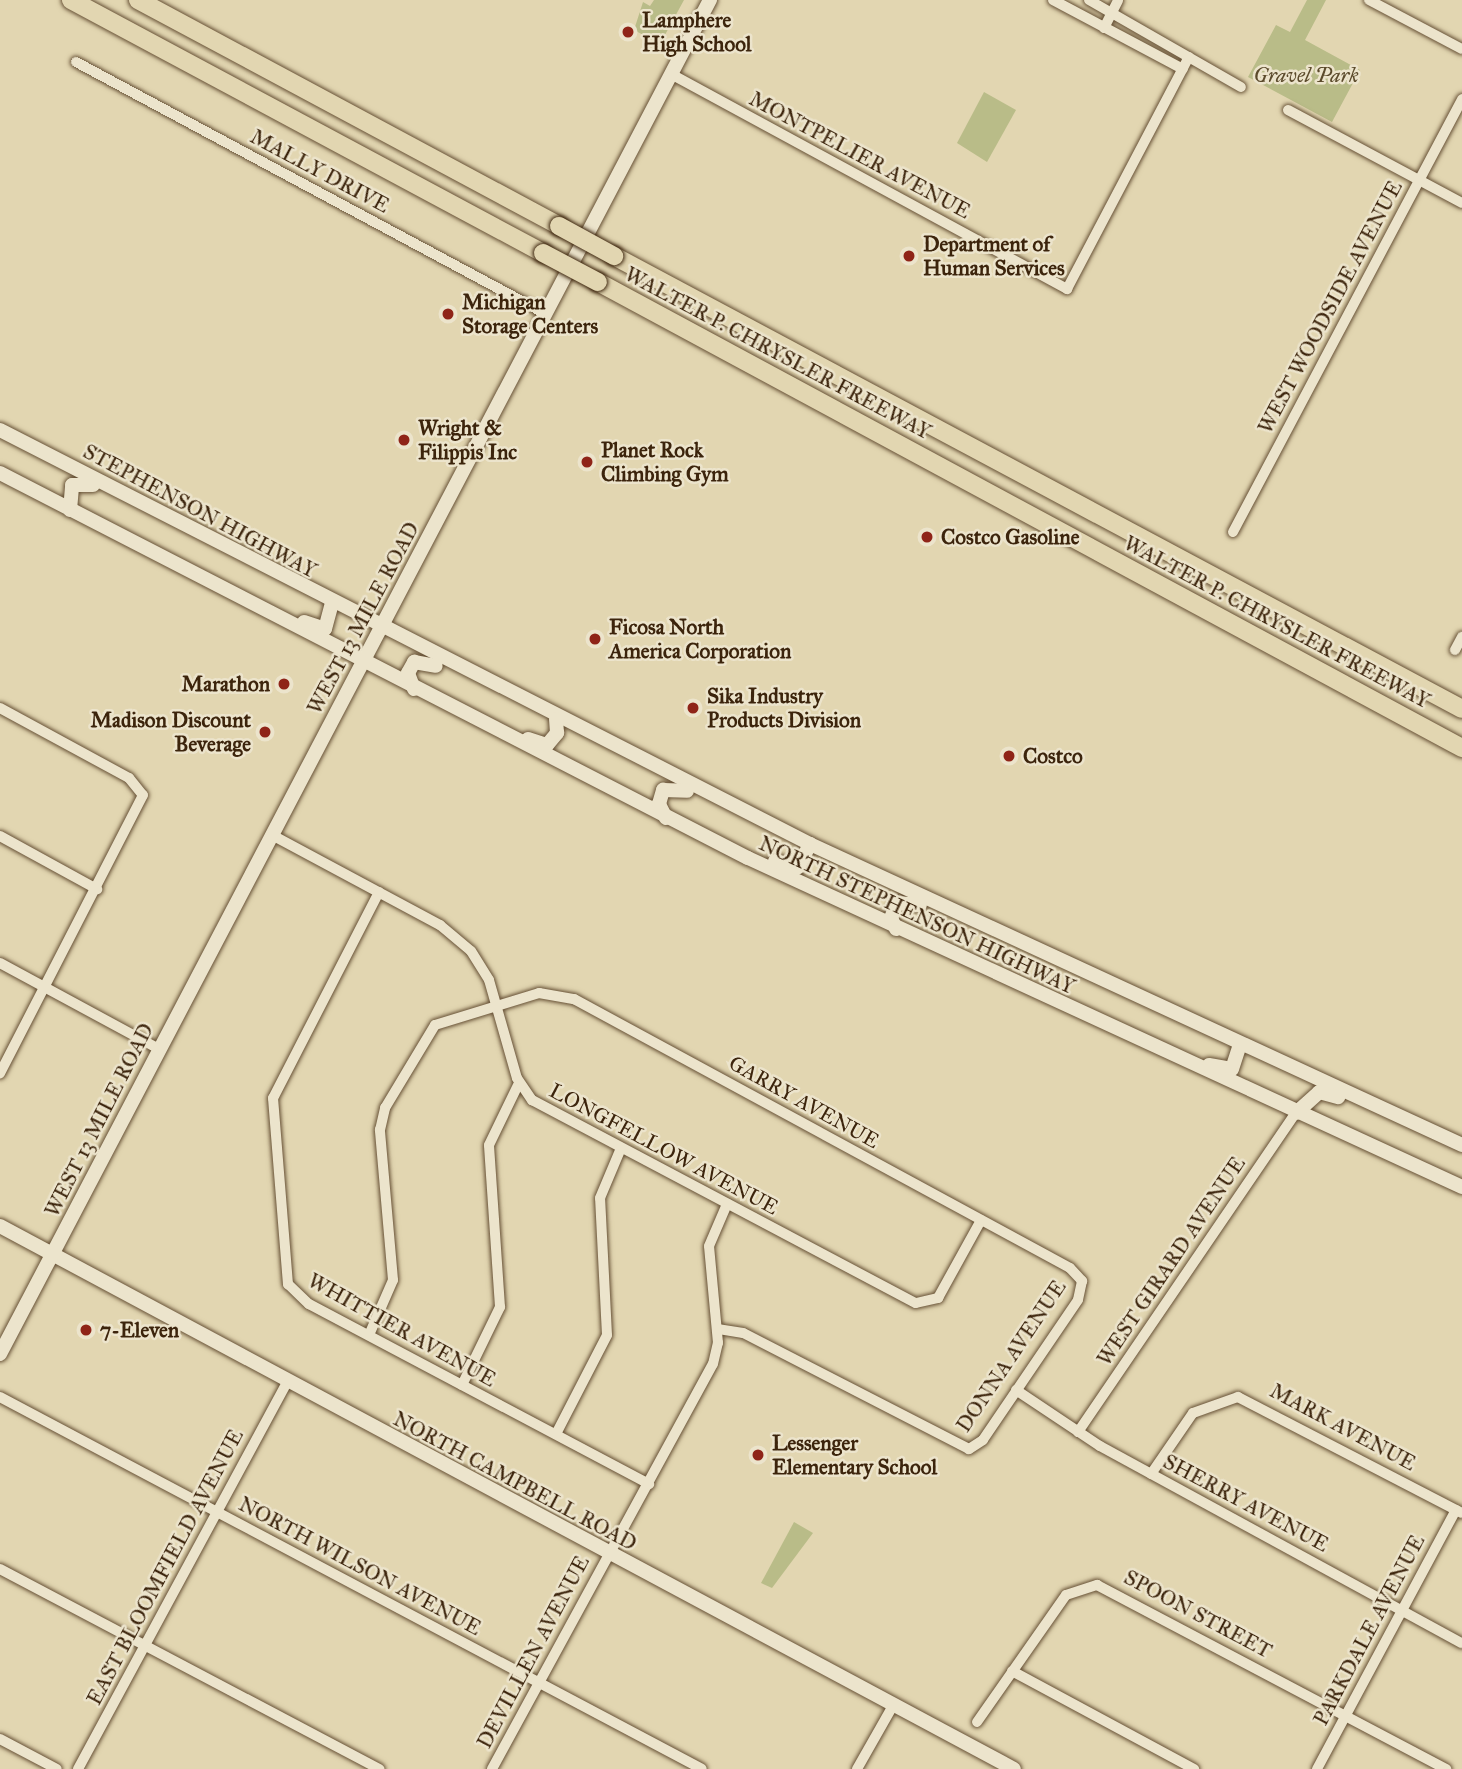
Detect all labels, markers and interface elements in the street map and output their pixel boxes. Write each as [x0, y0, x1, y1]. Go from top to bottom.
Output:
place label: Lamphere High School [642, 7, 752, 57]
marker: Lamphere High School [620, 24, 636, 40]
park label: Gravel Park [1253, 62, 1359, 88]
street label: MONTPELIER AVENUE [745, 86, 975, 224]
street label: MALLY DRIVE [246, 124, 394, 218]
street label: WEST WOODSIDE AVENUE [1253, 176, 1407, 438]
place label: Department of Human Services [923, 231, 1065, 281]
marker: Department of Human Services [901, 248, 917, 264]
street label: WALTER P. CHRYSLER FREEWAY [621, 261, 935, 445]
place label: Michigan Storage Centers [462, 289, 598, 339]
marker: Michigan Storage Centers [440, 306, 456, 322]
place label: Wright & Filippis Inc [418, 415, 517, 465]
marker: Wright & Filippis Inc [396, 432, 412, 448]
place label: Planet Rock Climbing Gym [601, 437, 729, 487]
street label: STEPHENSON HIGHWAY [79, 439, 321, 583]
marker: Planet Rock Climbing Gym [579, 454, 595, 470]
street label: WEST 13 MILE ROAD [302, 518, 424, 718]
place label: Costco Gasoline [941, 524, 1079, 550]
marker: Costco Gasoline [919, 529, 935, 545]
street label: WALTER P. CHRYSLER FREEWAY [1120, 530, 1434, 714]
place label: Ficosa North America Corporation [609, 614, 791, 664]
marker: Ficosa North America Corporation [587, 631, 603, 647]
place label: Marathon [182, 671, 270, 697]
marker: Marathon [276, 676, 292, 692]
place label: Sika Industry Products Division [707, 683, 861, 733]
marker: Sika Industry Products Division [685, 700, 701, 716]
place label: Madison Discount Beverage [90, 707, 251, 757]
marker: Madison Discount Beverage [257, 724, 273, 740]
place label: Costco [1023, 743, 1083, 769]
marker: Costco [1001, 748, 1017, 764]
street label: NORTH STEPHENSON HIGHWAY [755, 830, 1079, 1000]
street label: WEST 13 MILE ROAD [39, 1019, 159, 1221]
street label: GARRY AVENUE [724, 1050, 884, 1154]
street label: LONGFELLOW AVENUE [545, 1078, 783, 1220]
street label: WEST GIRARD AVENUE [1092, 1152, 1250, 1370]
street label: WHITTIER AVENUE [304, 1268, 500, 1392]
street label: DONNA AVENUE [951, 1275, 1071, 1437]
place label: 7-Eleven [100, 1317, 179, 1343]
marker: 7-Eleven [78, 1322, 94, 1338]
street label: MARK AVENUE [1266, 1378, 1420, 1476]
street label: NORTH CAMPBELL ROAD [389, 1406, 641, 1556]
street label: EAST BLOOMFIELD AVENUE [81, 1425, 249, 1709]
place label: Lessenger Elementary School [772, 1430, 937, 1480]
marker: Lessenger Elementary School [750, 1447, 766, 1463]
street label: SHERRY AVENUE [1159, 1449, 1333, 1557]
street label: NORTH WILSON AVENUE [234, 1491, 486, 1641]
street label: PARKDALE AVENUE [1308, 1530, 1430, 1730]
street label: DEVILLEN AVENUE [471, 1551, 595, 1753]
street label: SPOON STREET [1120, 1564, 1276, 1664]

